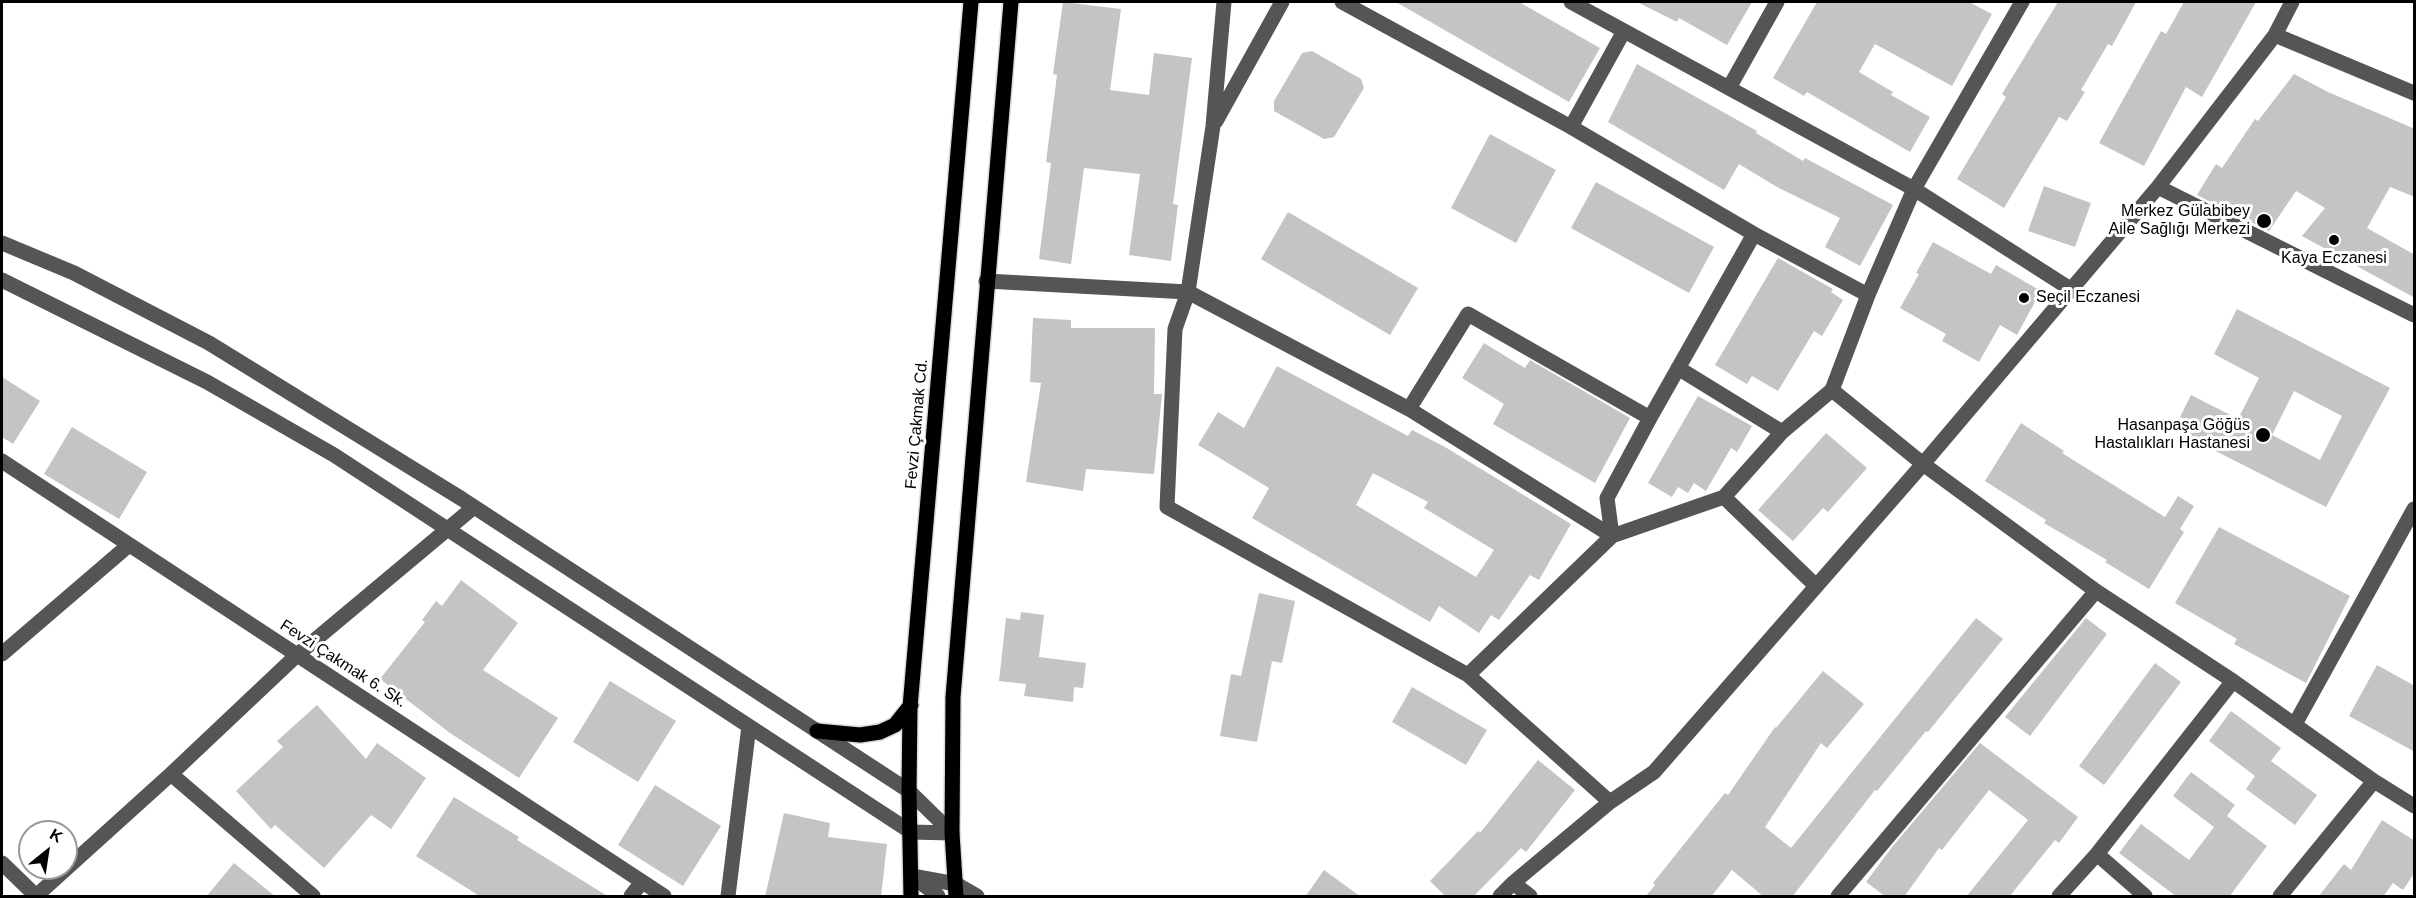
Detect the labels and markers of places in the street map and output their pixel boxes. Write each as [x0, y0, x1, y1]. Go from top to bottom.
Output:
place label: Merkez Gülabibey Aile Sağlığı Merkezi [2109, 202, 2250, 240]
marker: Merkez Gülabibey Aile Sağlığı Merkezi [2255, 212, 2273, 230]
marker: Kaya Eczanesi [2327, 233, 2341, 247]
place label: Kaya Eczanesi [2281, 249, 2387, 269]
place label: Seçil Eczanesi [2036, 288, 2140, 308]
marker: Seçil Eczanesi [2017, 291, 2031, 305]
place label: Hasanpaşa Göğüs Hastalıkları Hastanesi [2094, 416, 2250, 454]
marker: Hasanpaşa Göğüs Hastalıkları Hastanesi [2254, 426, 2272, 444]

